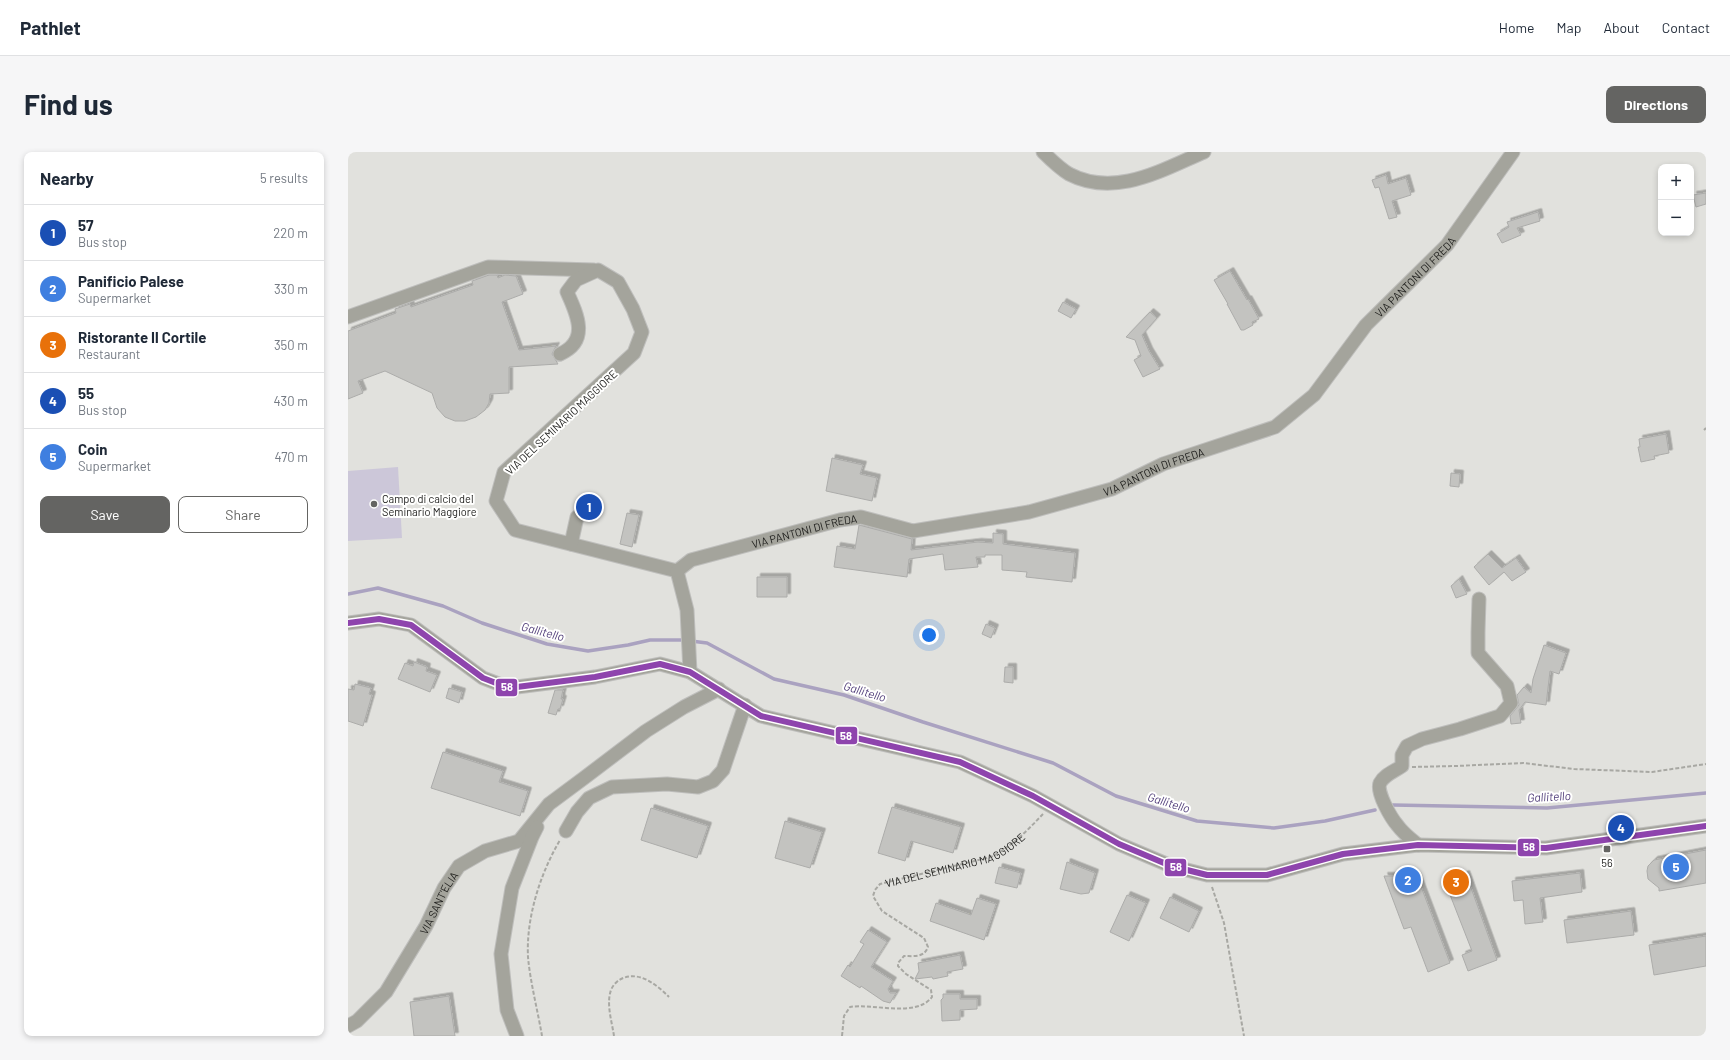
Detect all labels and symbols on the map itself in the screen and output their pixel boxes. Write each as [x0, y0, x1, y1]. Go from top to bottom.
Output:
street label: VIA PANTONI DI FREDA [1372, 234, 1458, 319]
street label: VIA DEL SEMINARIO MAGGIORE [503, 367, 620, 477]
street label: VIA PANTONI DI FREDA [1102, 444, 1206, 498]
place label: Campo di calcio del Seminario Maggiore [382, 492, 477, 518]
pin: 1 [576, 492, 602, 522]
marker: Campo di calcio del Seminario Maggiore [369, 499, 379, 509]
street label: VIA PANTONI DI FREDA [750, 511, 858, 550]
water label: Gallitello [520, 619, 566, 643]
your location [919, 625, 939, 645]
line badge: 58 [495, 678, 518, 697]
water label: Gallitello [842, 678, 888, 704]
text: 58 [501, 680, 513, 693]
line badge: 58 [835, 726, 858, 745]
text: 58 [840, 729, 852, 742]
water label: Gallitello [1527, 788, 1571, 804]
water label: Gallitello [1146, 789, 1192, 815]
pin: 4 [1608, 813, 1634, 843]
street label: VIA DEL SEMINARIO MAGGIORE [884, 829, 1027, 889]
line badge: 58 [1517, 838, 1540, 857]
text: 58 [1523, 840, 1535, 853]
marker: 56 [1602, 844, 1612, 854]
pin: 5 [1663, 852, 1689, 882]
place label: 56 [1601, 856, 1613, 869]
line badge: 58 [1164, 858, 1187, 877]
text: 58 [1170, 860, 1182, 873]
pin: 2 [1395, 865, 1421, 895]
pin: 3 [1443, 867, 1469, 897]
street label: VIA SANT'ELIA [416, 868, 460, 936]

